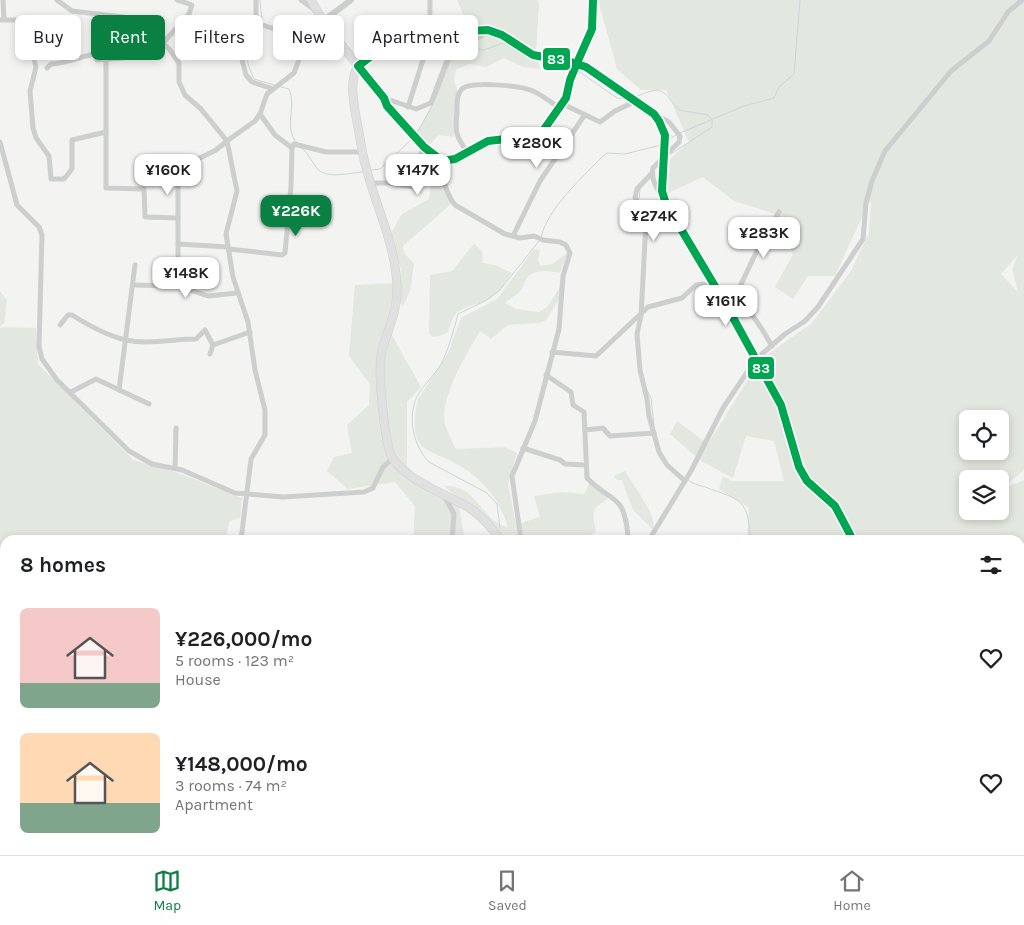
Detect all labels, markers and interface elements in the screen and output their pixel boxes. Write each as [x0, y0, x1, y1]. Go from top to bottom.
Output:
chip: Buy [15, 15, 81, 60]
chip: Rent [91, 15, 165, 60]
chip: Filters [175, 15, 263, 60]
chip: New [273, 15, 344, 60]
chip: Apartment [354, 15, 478, 60]
line badge: 83 [542, 47, 571, 71]
text: 83 [547, 51, 565, 68]
pin: ¥280K [502, 126, 572, 169]
text: ¥280K [512, 133, 562, 152]
pin: ¥160K [133, 154, 203, 196]
pin: ¥147K [383, 154, 453, 196]
text: ¥160K [145, 160, 191, 179]
text: ¥147K [396, 160, 440, 179]
pin: ¥226K [261, 194, 331, 237]
pin: ¥274K [619, 200, 689, 242]
text: ¥226K [272, 201, 320, 220]
text: ¥274K [630, 206, 678, 225]
pin: ¥283K [729, 216, 799, 259]
text: ¥283K [739, 223, 789, 242]
pin: ¥148K [151, 256, 221, 299]
text: ¥148K [163, 263, 209, 282]
pin: ¥161K [691, 284, 761, 327]
text: ¥161K [706, 291, 746, 310]
line badge: 83 [747, 356, 775, 380]
text: 83 [752, 360, 770, 377]
map controls [959, 410, 1009, 520]
button: locate [959, 410, 1009, 460]
button: layers [959, 470, 1009, 520]
icon: filters [977, 551, 1005, 579]
text: 8 homes [20, 553, 106, 577]
text: ¥226,000/mo [175, 627, 312, 651]
icon: home [60, 628, 120, 688]
icon: heart [977, 644, 1005, 672]
text: 5 rooms · 123 m² [175, 651, 294, 670]
text: House [175, 670, 221, 689]
text: ¥148,000/mo [175, 752, 308, 776]
icon: home [60, 753, 120, 813]
icon: heart [977, 769, 1005, 797]
text: 3 rooms · 74 m² [175, 776, 287, 795]
text: Apartment [175, 795, 253, 814]
tab: Map [153, 867, 181, 914]
tab: Saved [488, 867, 527, 914]
tab: Home [833, 867, 871, 914]

